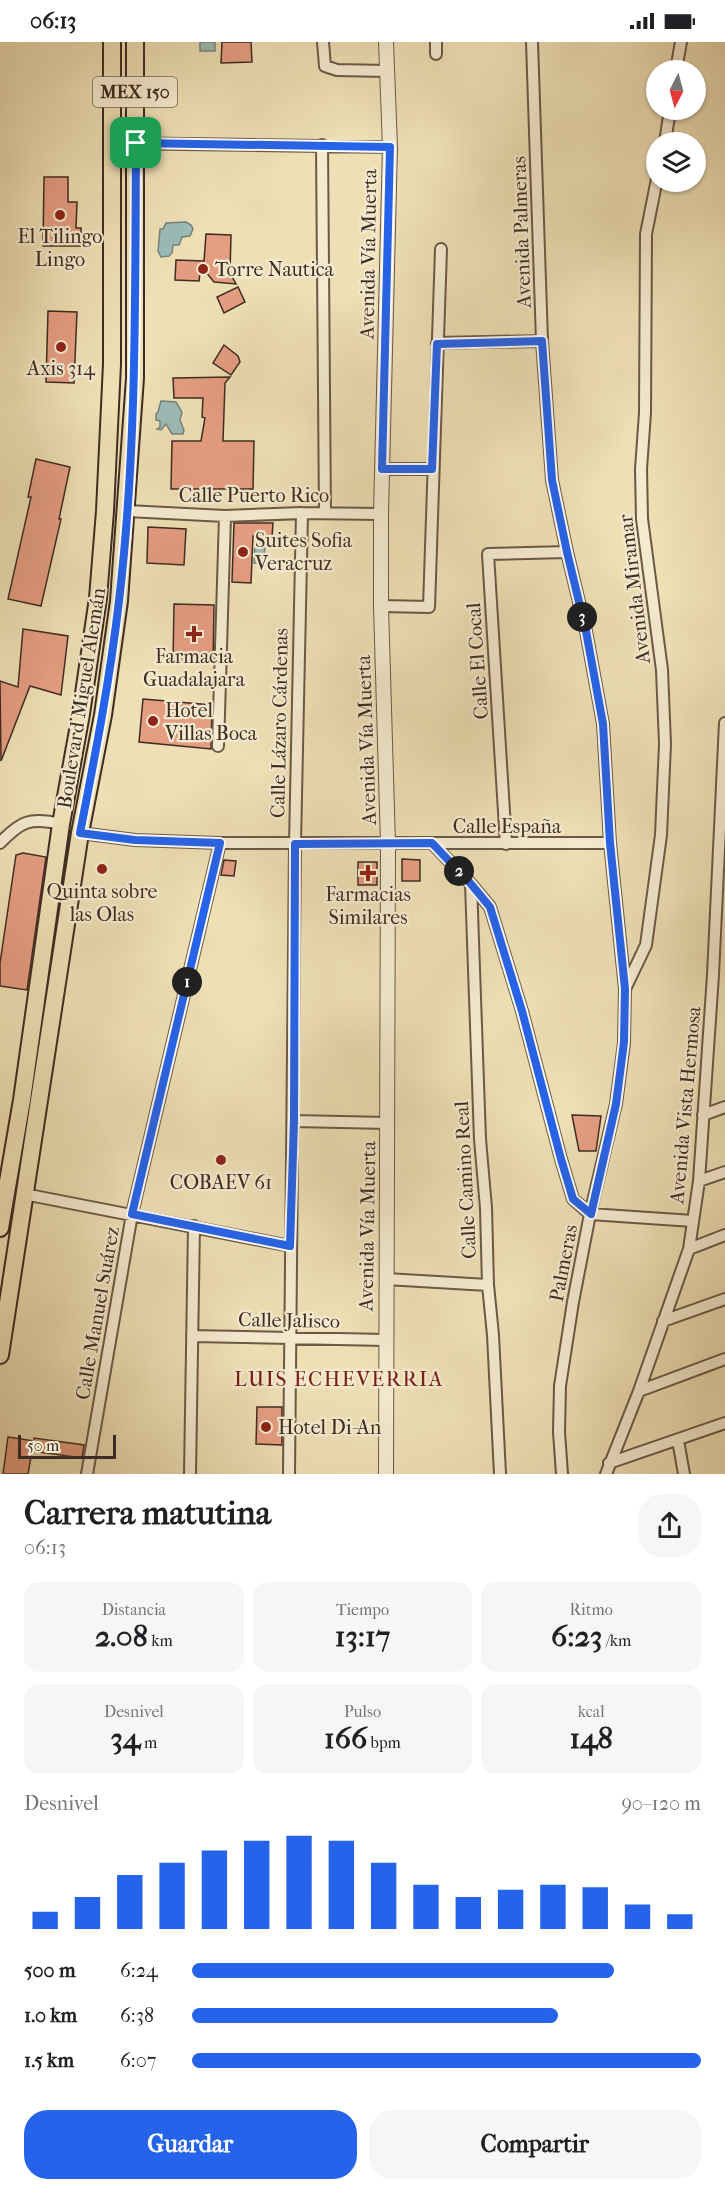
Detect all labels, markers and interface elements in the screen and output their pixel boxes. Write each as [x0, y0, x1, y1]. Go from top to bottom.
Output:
text: 06:13 [30, 8, 76, 34]
north arrow [646, 60, 706, 120]
map controls [646, 60, 706, 192]
road number: MEX 150 [93, 77, 177, 107]
pin [110, 117, 161, 168]
icon: arrive [119, 126, 152, 159]
button: layers [646, 132, 706, 192]
street label: Avenida Palmeras [507, 156, 536, 309]
street label: Avenida Vía Muerta [355, 168, 381, 340]
marker: El Tilingo Lingo [53, 208, 67, 222]
place label: El Tilingo Lingo [18, 225, 102, 271]
place label: Torre Nautica [215, 258, 335, 281]
marker: Torre Nautica [196, 262, 210, 276]
marker: Axis 314 [54, 340, 68, 354]
place label: Axis 314 [26, 357, 96, 380]
street label: Calle Puerto Rico [179, 484, 329, 507]
street label: Avenida Miramar [614, 513, 655, 666]
place label: Suites Sofia Veracruz [254, 529, 353, 575]
marker: Suites Sofia Veracruz [236, 545, 250, 559]
street label: Boulevard Miguel Alemán [53, 585, 110, 810]
street label: Calle El Cocal [462, 601, 493, 720]
pin: 3 [567, 602, 597, 632]
text: 3 [579, 607, 585, 626]
marker: Farmacia Guadalajara [187, 627, 201, 641]
street label: Calle Lázaro Cárdenas [266, 628, 293, 818]
place label: Farmacia Guadalajara [143, 645, 246, 691]
street label: Avenida Vía Muerta [352, 654, 381, 826]
place label: Hotel Villas Boca [164, 699, 258, 745]
marker: Hotel Villas Boca [146, 714, 160, 728]
street label: Calle España [453, 815, 562, 838]
pin: 2 [444, 856, 474, 886]
text: 2 [455, 861, 463, 880]
marker: Quinta sobre las Olas [95, 862, 109, 876]
marker: Farmacias Similares [361, 866, 375, 880]
place label: Quinta sobre las Olas [47, 880, 158, 926]
place label: Farmacias Similares [325, 883, 411, 929]
pin: 1 [172, 967, 202, 997]
text: 1 [184, 972, 190, 991]
street label: Avenida Vista Hermosa [665, 1005, 706, 1206]
street label: Calle Camino Real [450, 1100, 481, 1259]
street label: Avenida Vía Muerta [354, 1140, 380, 1312]
marker: COBAEV 61 [214, 1153, 228, 1167]
place label: COBAEV 61 [170, 1171, 272, 1194]
street label: Palmeras [545, 1223, 582, 1304]
street label: Calle Manuel Suárez [71, 1224, 124, 1402]
street label: Calle Jalisco [238, 1308, 340, 1333]
district label: LUIS ECHEVERRIA [234, 1367, 444, 1391]
place label: Hotel Di-An [278, 1416, 382, 1439]
marker: Hotel Di-An [259, 1420, 273, 1434]
scale bar [18, 1432, 116, 1460]
text: 50 m [27, 1436, 59, 1455]
text: Carrera matutina [24, 1494, 271, 1533]
button: share [638, 1494, 701, 1557]
text: 06:13 [24, 1536, 66, 1559]
text: Distancia [102, 1600, 166, 1619]
text: Tiempo [336, 1600, 389, 1619]
text: Ritmo [570, 1600, 613, 1619]
text: 2.08 [95, 1619, 148, 1654]
text: 13:17 [335, 1619, 390, 1654]
text: 6:23 [551, 1619, 602, 1654]
text: km [148, 1631, 173, 1650]
text: /km [602, 1631, 631, 1650]
text: Desnivel [104, 1702, 164, 1721]
text: Pulso [344, 1702, 381, 1721]
text: kcal [578, 1702, 605, 1721]
text: 34 [110, 1721, 140, 1756]
text: 166 [324, 1721, 367, 1756]
text: 148 [569, 1721, 613, 1756]
text: m [140, 1733, 157, 1752]
text: bpm [367, 1733, 401, 1752]
text: Desnivel [24, 1792, 99, 1815]
text: 90–120 m [621, 1792, 701, 1815]
text: 500 m [24, 1959, 76, 1982]
text: 6:24 [120, 1959, 158, 1982]
text: 1.0 km [24, 2004, 77, 2027]
text: 6:38 [120, 2004, 154, 2027]
text: 1.5 km [24, 2049, 74, 2072]
text: 6:07 [120, 2049, 156, 2072]
button: Guardar [24, 2110, 357, 2179]
button: Compartir [369, 2110, 701, 2179]

